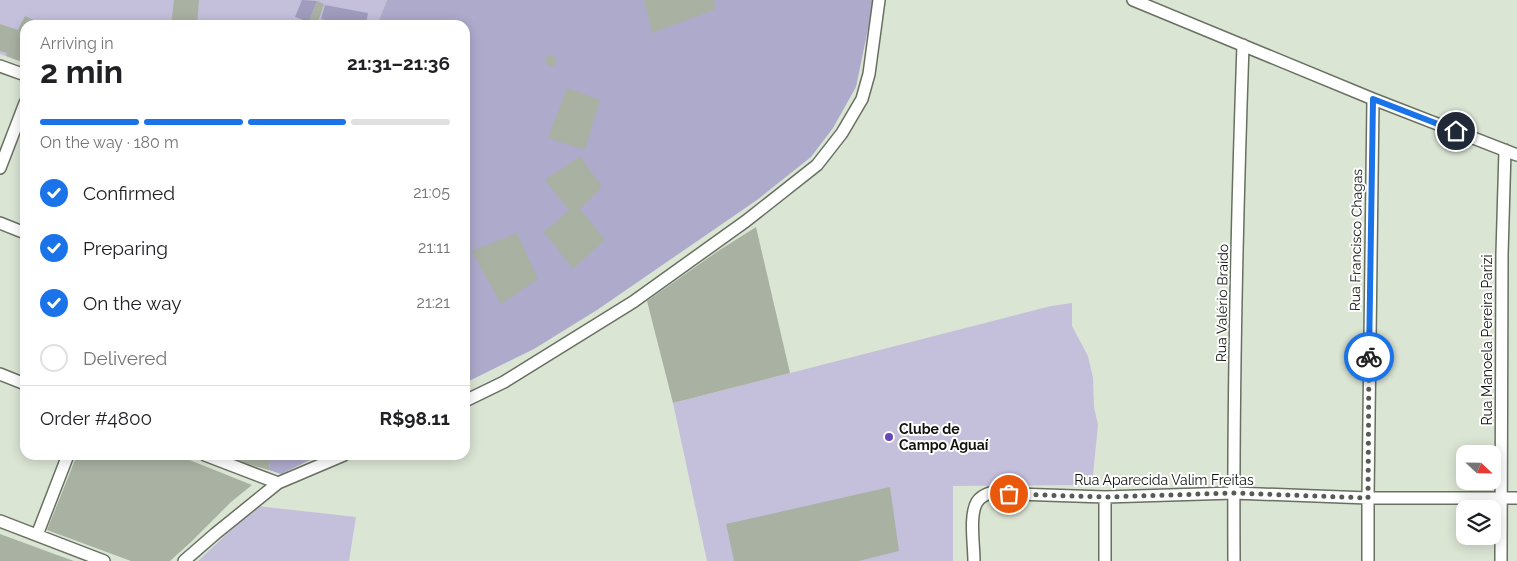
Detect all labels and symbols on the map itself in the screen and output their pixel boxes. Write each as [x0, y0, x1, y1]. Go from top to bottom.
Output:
pin [1435, 110, 1477, 152]
street label: Rua Francisco Chagas [1347, 168, 1365, 311]
street label: Rua Valério Braido [1213, 244, 1231, 362]
street label: Rua Manoela Pereira Parizi [1479, 254, 1495, 426]
courier [1344, 332, 1394, 382]
place label: Clube de Campo Aguaí [899, 421, 989, 453]
marker: Clube de Campo Aguaí [883, 431, 895, 443]
north arrow [1456, 445, 1501, 490]
street label: Rua Aparecida Valim Freitas [1074, 472, 1254, 488]
pin [988, 473, 1030, 515]

